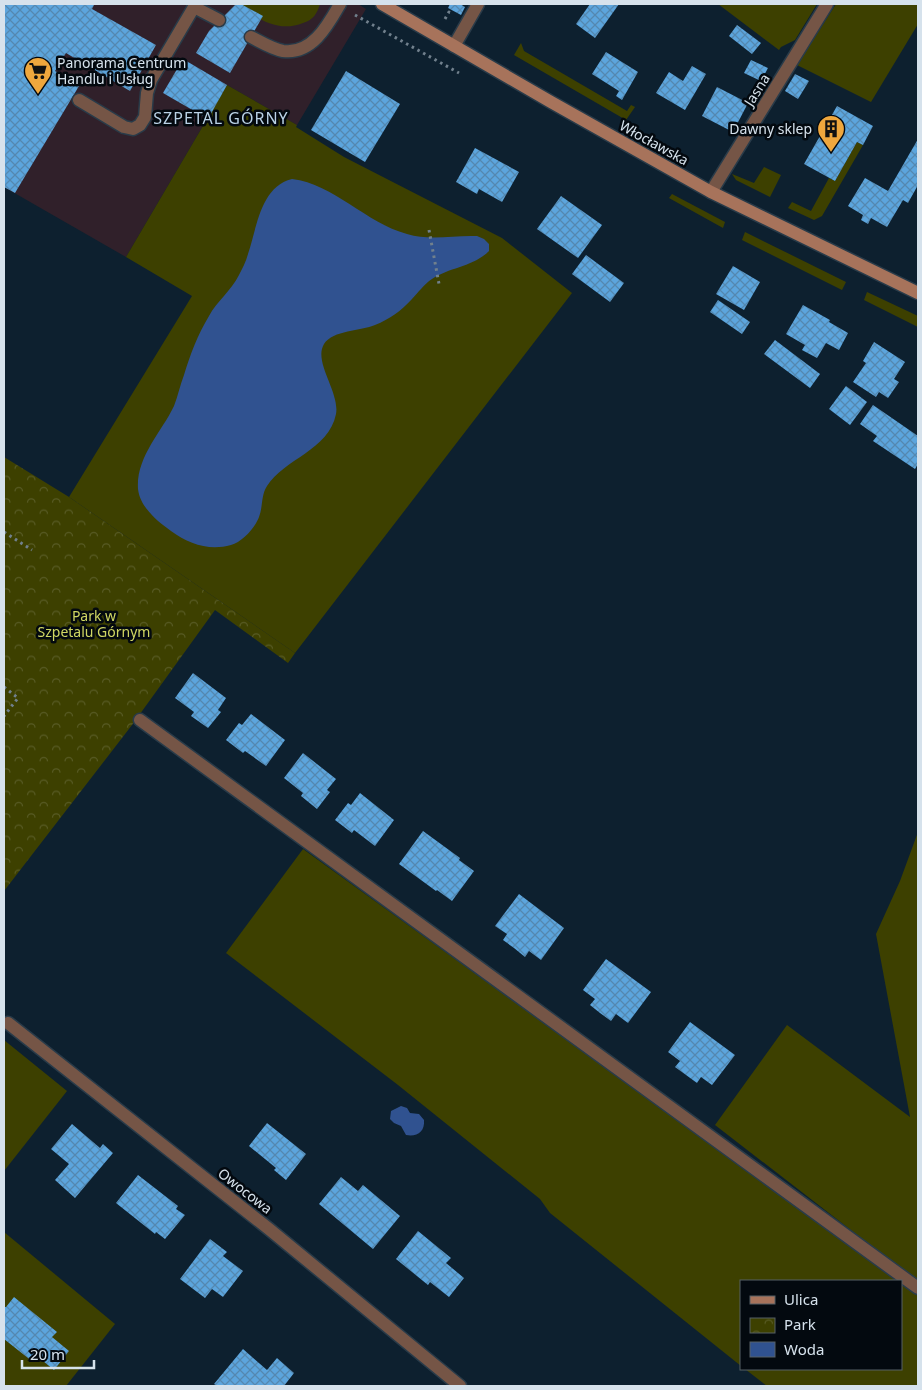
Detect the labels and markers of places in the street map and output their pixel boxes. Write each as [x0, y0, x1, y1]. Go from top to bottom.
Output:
place label: Panorama Centrum Handlu i Usług [57, 53, 186, 88]
supermarket icon: Panorama Centrum Handlu i Usług [23, 56, 53, 95]
building icon: Dawny sklep [816, 114, 846, 153]
place label: Dawny sklep [729, 119, 812, 138]

